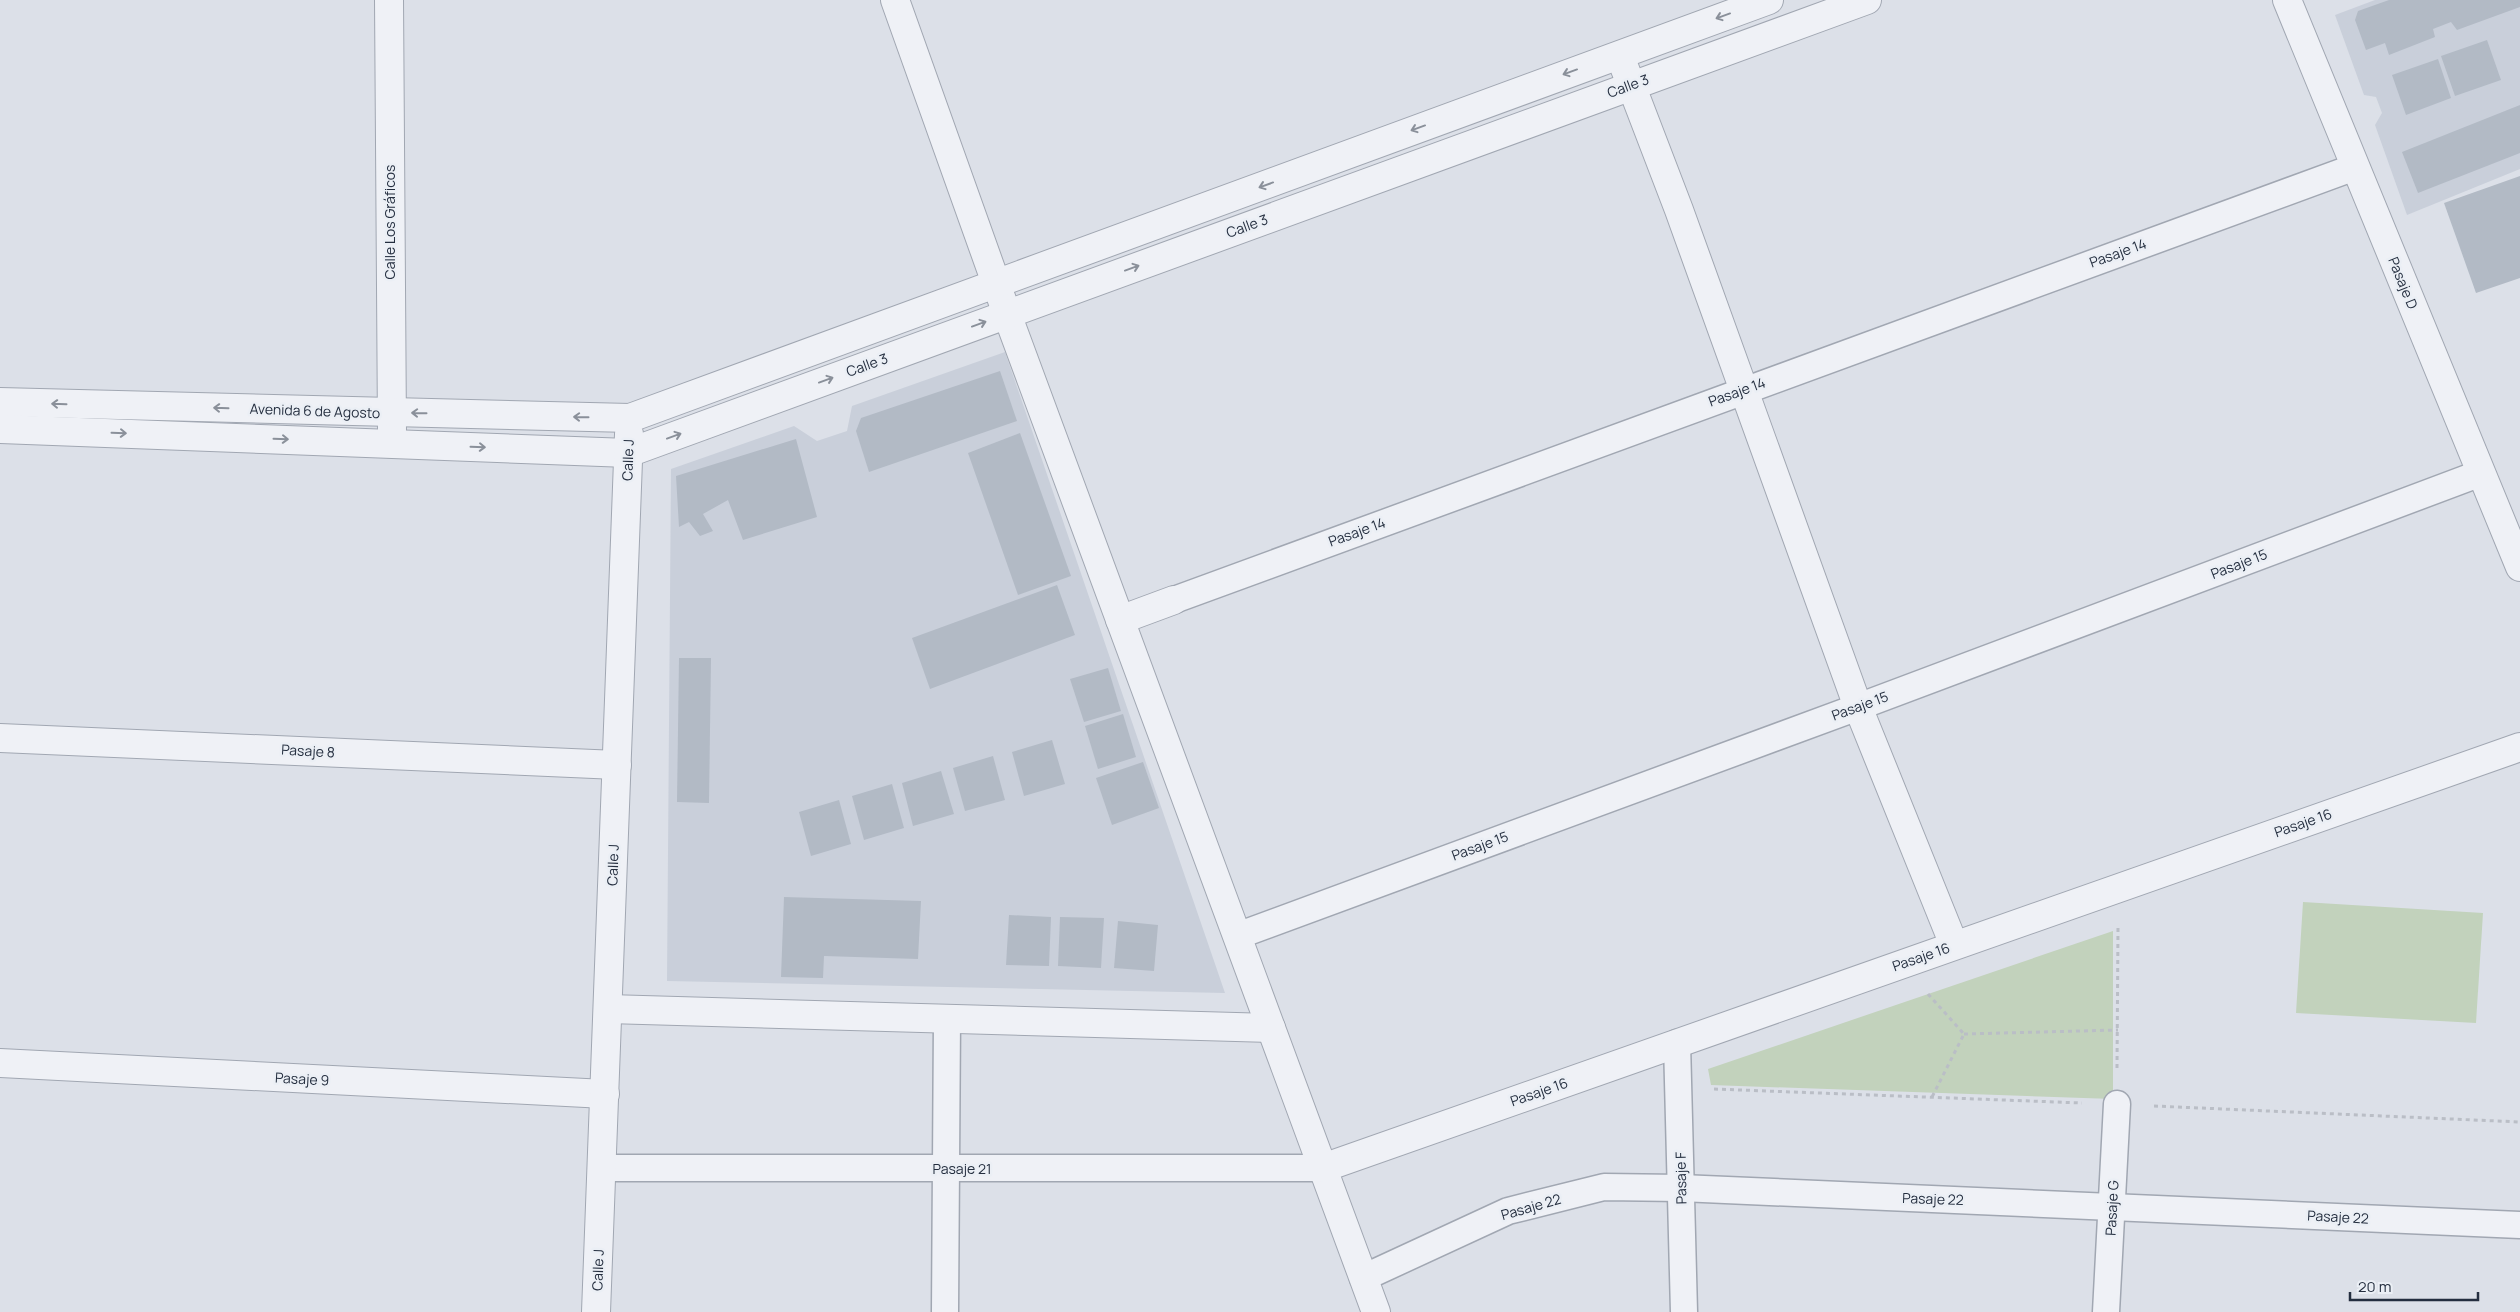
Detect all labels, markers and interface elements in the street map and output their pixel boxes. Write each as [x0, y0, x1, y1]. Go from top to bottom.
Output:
one-way arrow [1715, 12, 1731, 22]
one-way arrow [1563, 68, 1579, 77]
street label: Calle 3 [1604, 69, 1651, 102]
one-way arrow [1411, 124, 1426, 133]
street label: Calle Los Gráficos [380, 165, 399, 279]
one-way arrow [1258, 181, 1274, 190]
street label: Calle 3 [1223, 209, 1270, 242]
street label: Pasaje 14 [2087, 233, 2149, 272]
street label: Pasaje D [2384, 254, 2423, 312]
one-way arrow [1123, 263, 1139, 272]
one-way arrow [971, 319, 986, 328]
street label: Calle 3 [843, 348, 890, 381]
street label: Pasaje 14 [1706, 372, 1768, 411]
one-way arrow [818, 375, 834, 384]
one-way arrow [51, 399, 68, 409]
street label: Avenida 6 de Agosto [249, 399, 381, 422]
one-way arrow [214, 404, 230, 413]
one-way arrow [411, 409, 427, 418]
one-way arrow [574, 412, 590, 422]
one-way arrow [110, 429, 126, 438]
one-way arrow [666, 431, 681, 440]
one-way arrow [273, 435, 289, 444]
street label: Calle J [617, 439, 638, 481]
one-way arrow [470, 442, 486, 452]
street label: Pasaje 14 [1326, 512, 1388, 551]
street label: Pasaje 15 [2208, 544, 2270, 583]
street label: Pasaje 15 [1829, 687, 1891, 725]
street label: Pasaje 8 [281, 740, 335, 761]
street label: Pasaje 16 [2272, 804, 2334, 841]
street label: Pasaje 15 [1449, 827, 1511, 865]
street label: Calle J [602, 844, 623, 886]
street label: Pasaje 16 [1890, 938, 1952, 975]
street label: Pasaje 9 [274, 1068, 330, 1089]
street label: Pasaje 16 [1508, 1073, 1570, 1110]
street label: Pasaje F [1671, 1152, 1690, 1204]
street label: Pasaje 21 [933, 1159, 991, 1178]
street label: Pasaje G [2101, 1180, 2122, 1236]
street label: Pasaje 22 [1902, 1188, 1964, 1209]
street label: Pasaje 22 [1499, 1189, 1563, 1224]
street label: Pasaje 22 [2307, 1205, 2369, 1228]
street label: Calle J [587, 1249, 608, 1291]
scale bar [2350, 1270, 2478, 1302]
text: 20 m [2358, 1276, 2391, 1297]

